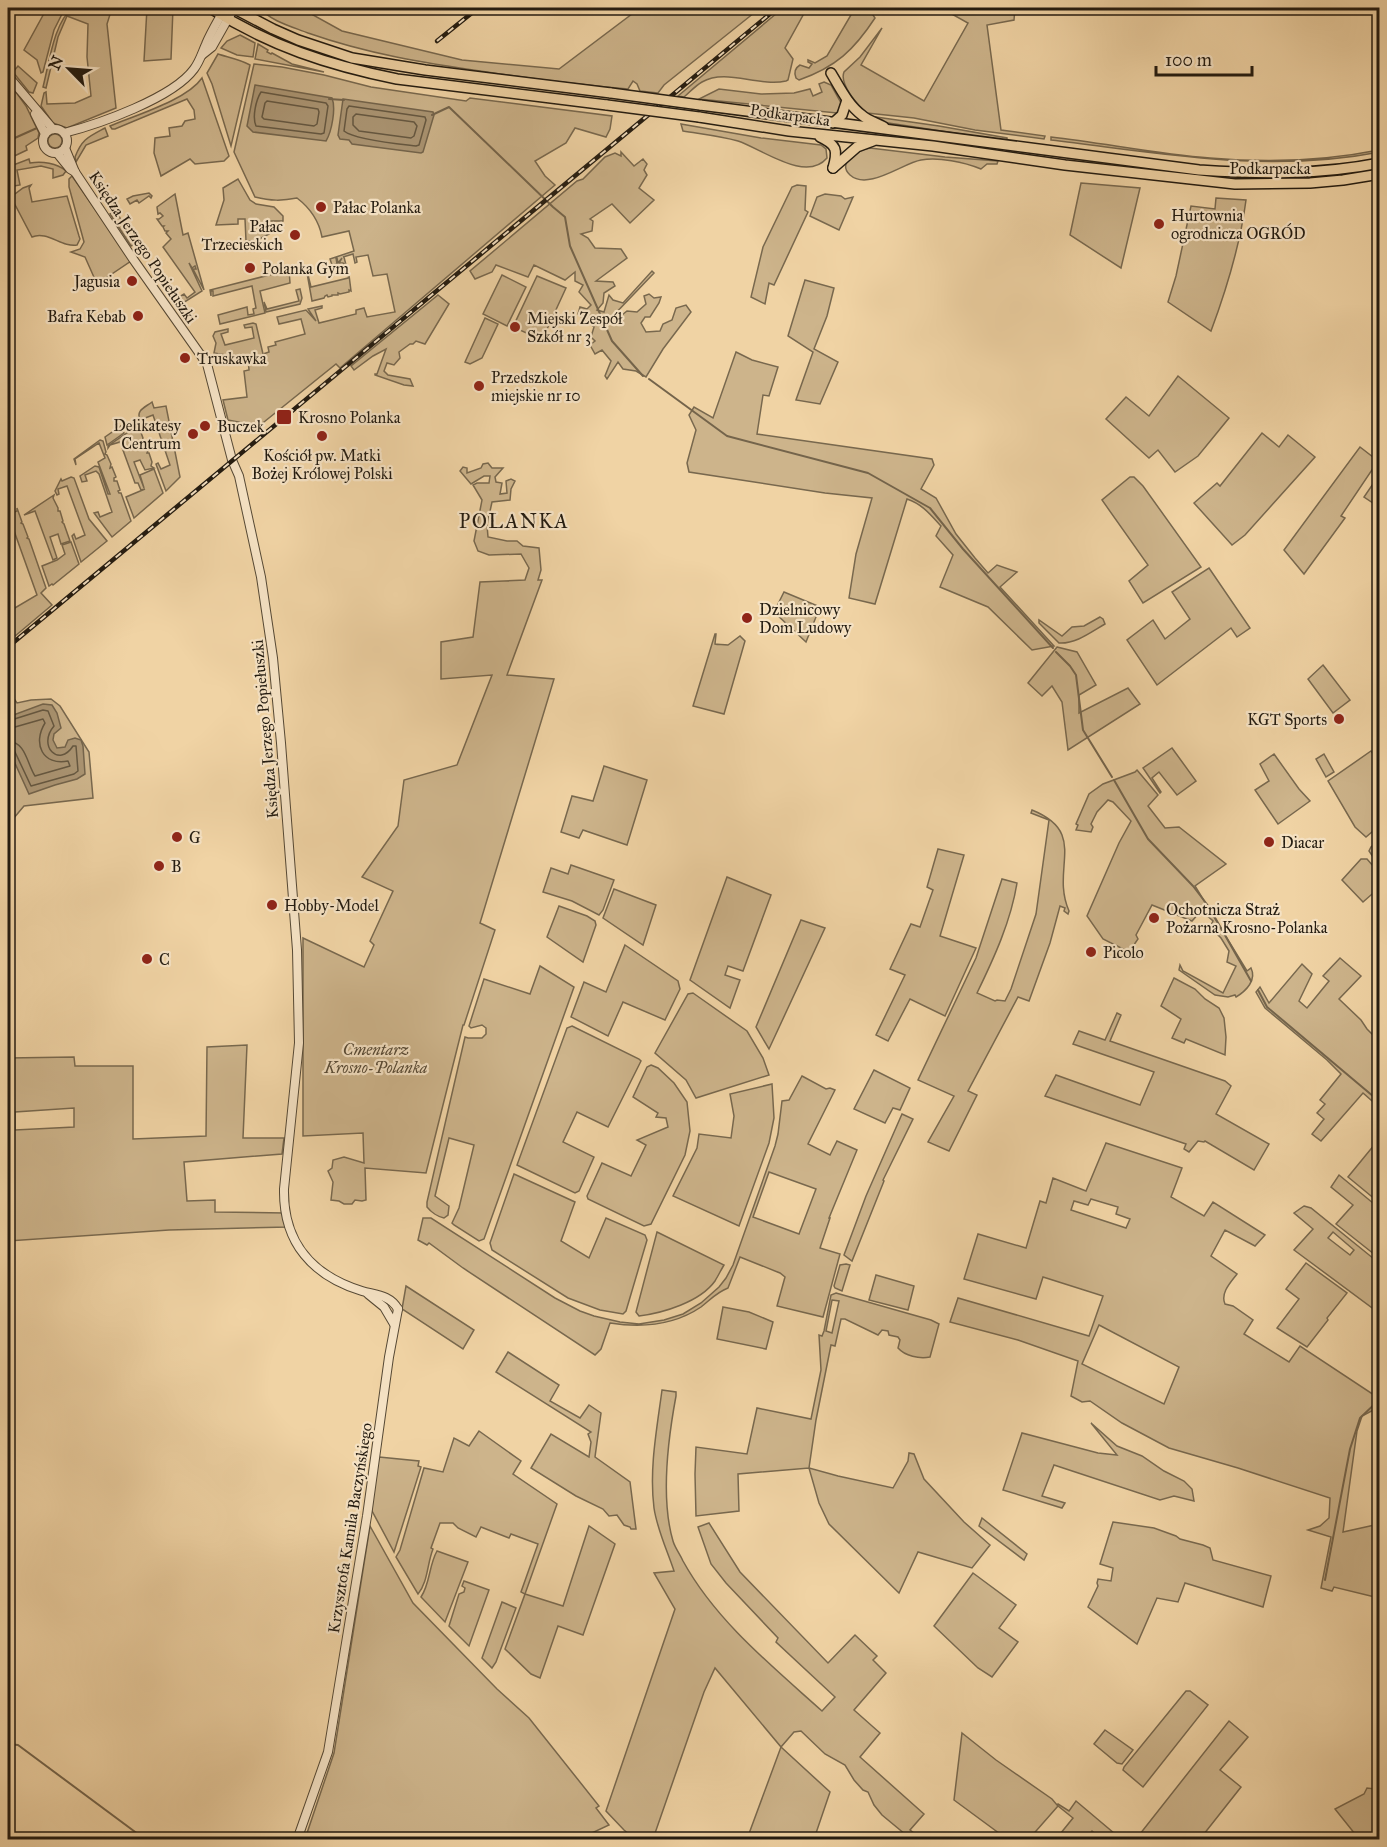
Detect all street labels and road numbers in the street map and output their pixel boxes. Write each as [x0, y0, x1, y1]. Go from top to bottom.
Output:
street label: Podkarpacka [749, 100, 832, 130]
street label: Podkarpacka [1230, 159, 1311, 178]
street label: Księdza Jerzego Popiełuszki [84, 167, 201, 328]
street label: Księdza Jerzego Popiełuszki [248, 638, 283, 819]
street label: Krzysztofa Kamila Baczyńskiego [324, 1421, 377, 1635]

